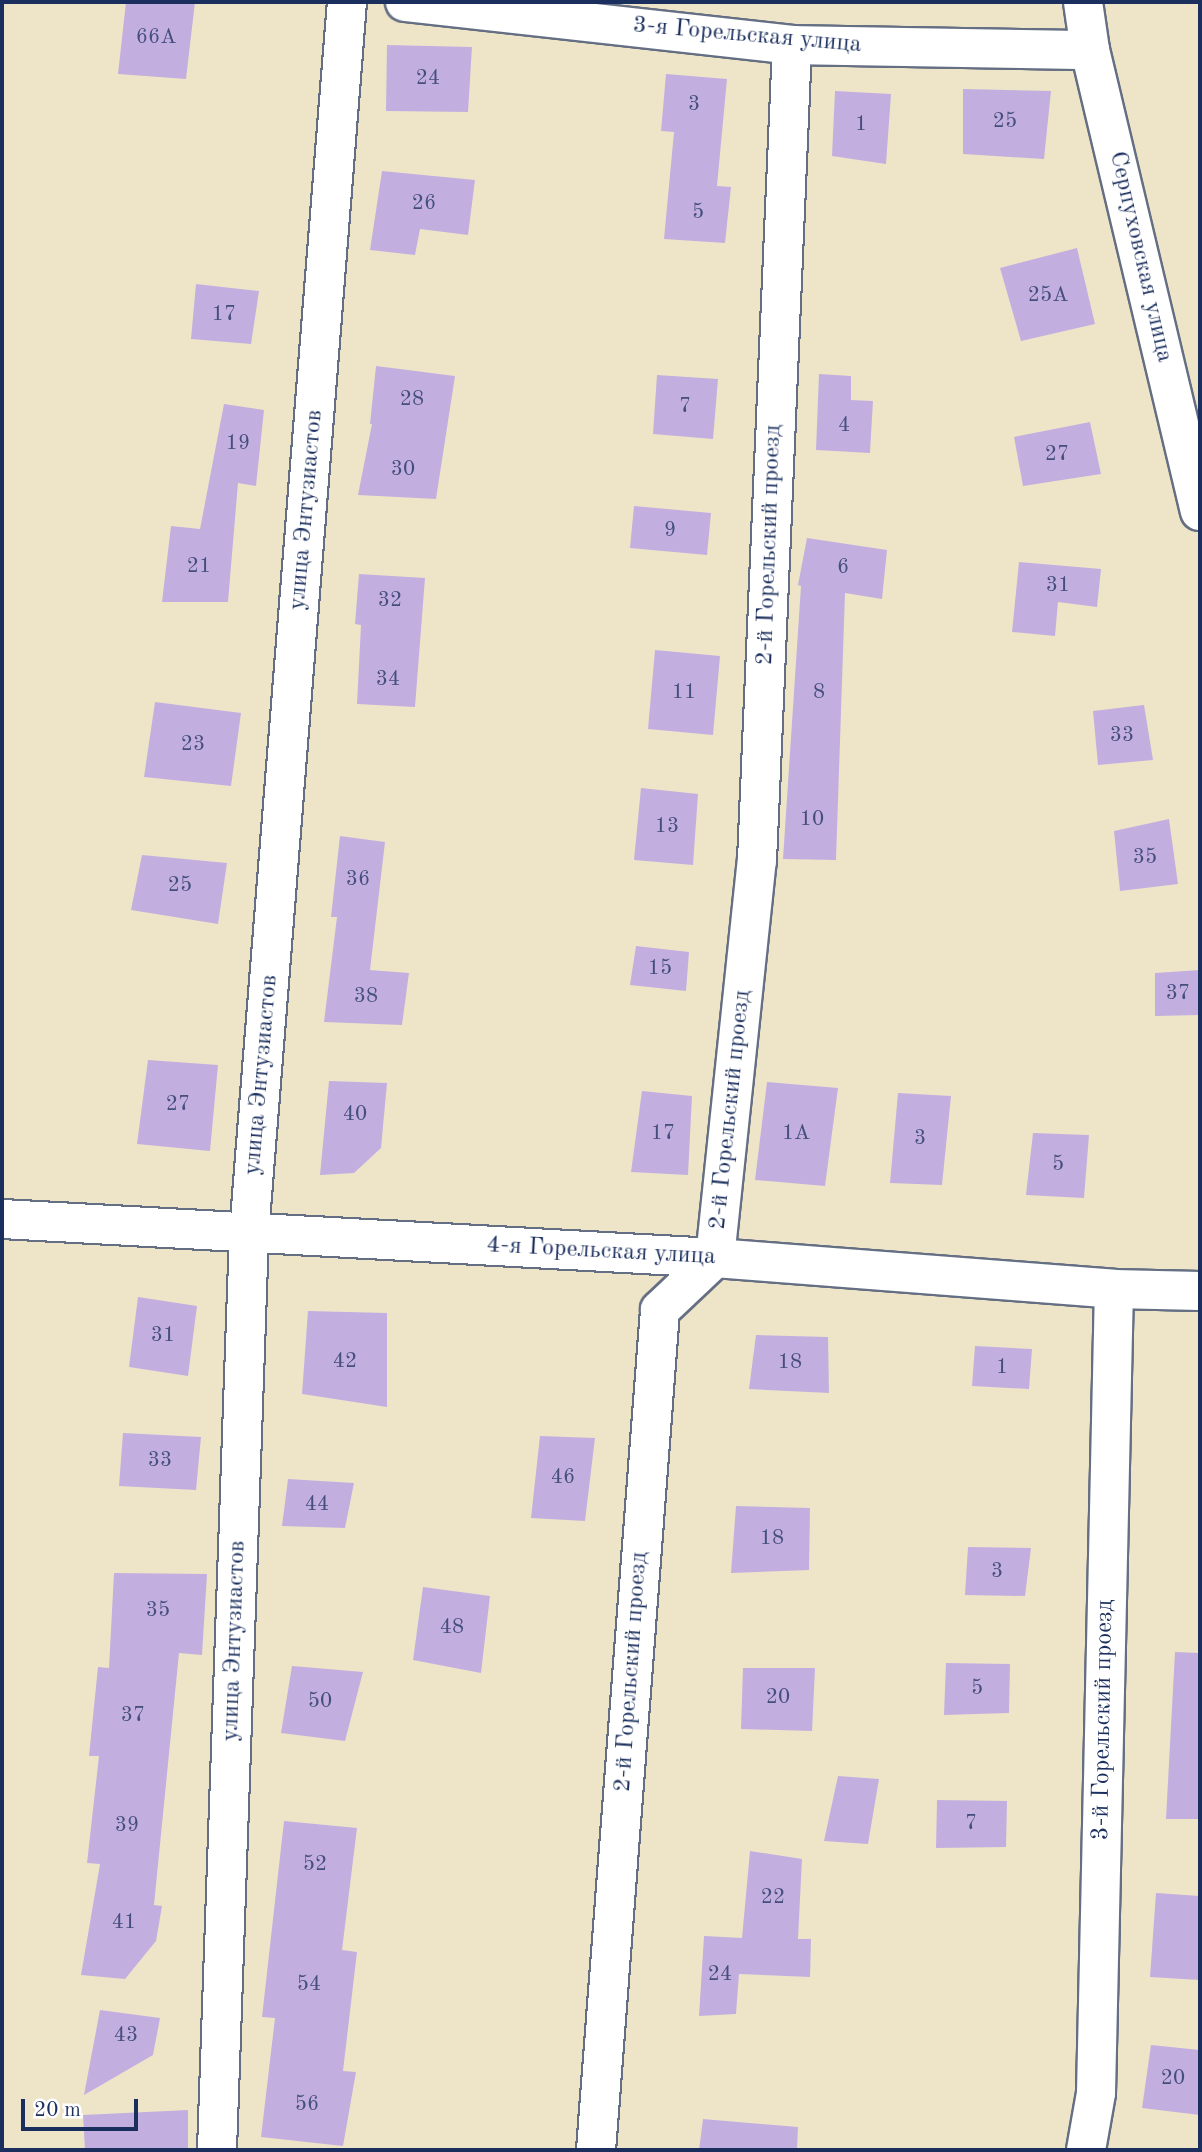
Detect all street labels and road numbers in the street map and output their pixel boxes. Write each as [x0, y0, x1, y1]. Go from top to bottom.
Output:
street label: 3-я Горельская улица [631, 12, 863, 60]
street label: Серпуховская улица [1102, 149, 1178, 365]
street label: улица Энтузиастов [284, 409, 330, 611]
street label: 2-й Горельский проезд [751, 424, 789, 666]
street label: улица Энтузиастов [239, 974, 285, 1176]
street label: 2-й Горельский проезд [704, 989, 758, 1231]
street label: 4-я Горельская улица [486, 1232, 716, 1272]
street label: улица Энтузиастов [217, 1540, 253, 1742]
street label: 2-й Горельский проезд [609, 1551, 655, 1793]
street label: 3-й Горельский проезд [1088, 1599, 1120, 1841]

